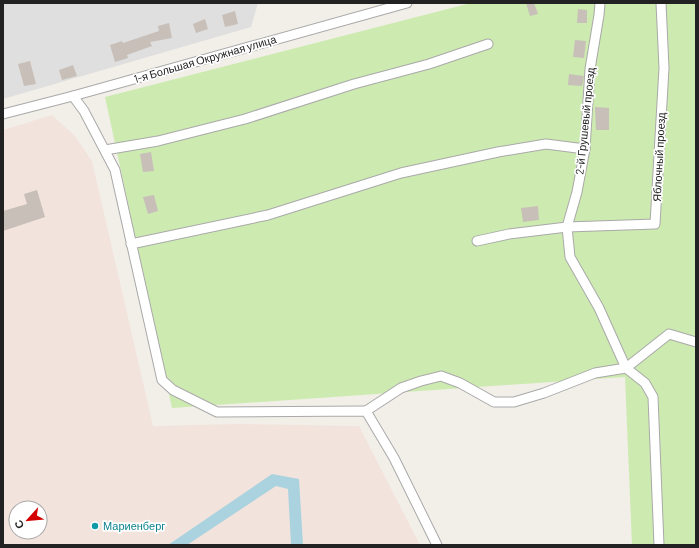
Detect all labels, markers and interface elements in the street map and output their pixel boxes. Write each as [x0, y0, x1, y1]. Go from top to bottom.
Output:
street label: 1-я Большая Окружная улица [132, 32, 278, 85]
street label: 2-й Грушевый проезд [572, 66, 597, 175]
street label: Яблочный проезд [650, 111, 667, 202]
north arrow [8, 500, 48, 540]
text: С [11, 518, 26, 531]
place label: Мариенберг [103, 519, 165, 532]
marker: Мариенберг [90, 521, 100, 531]

